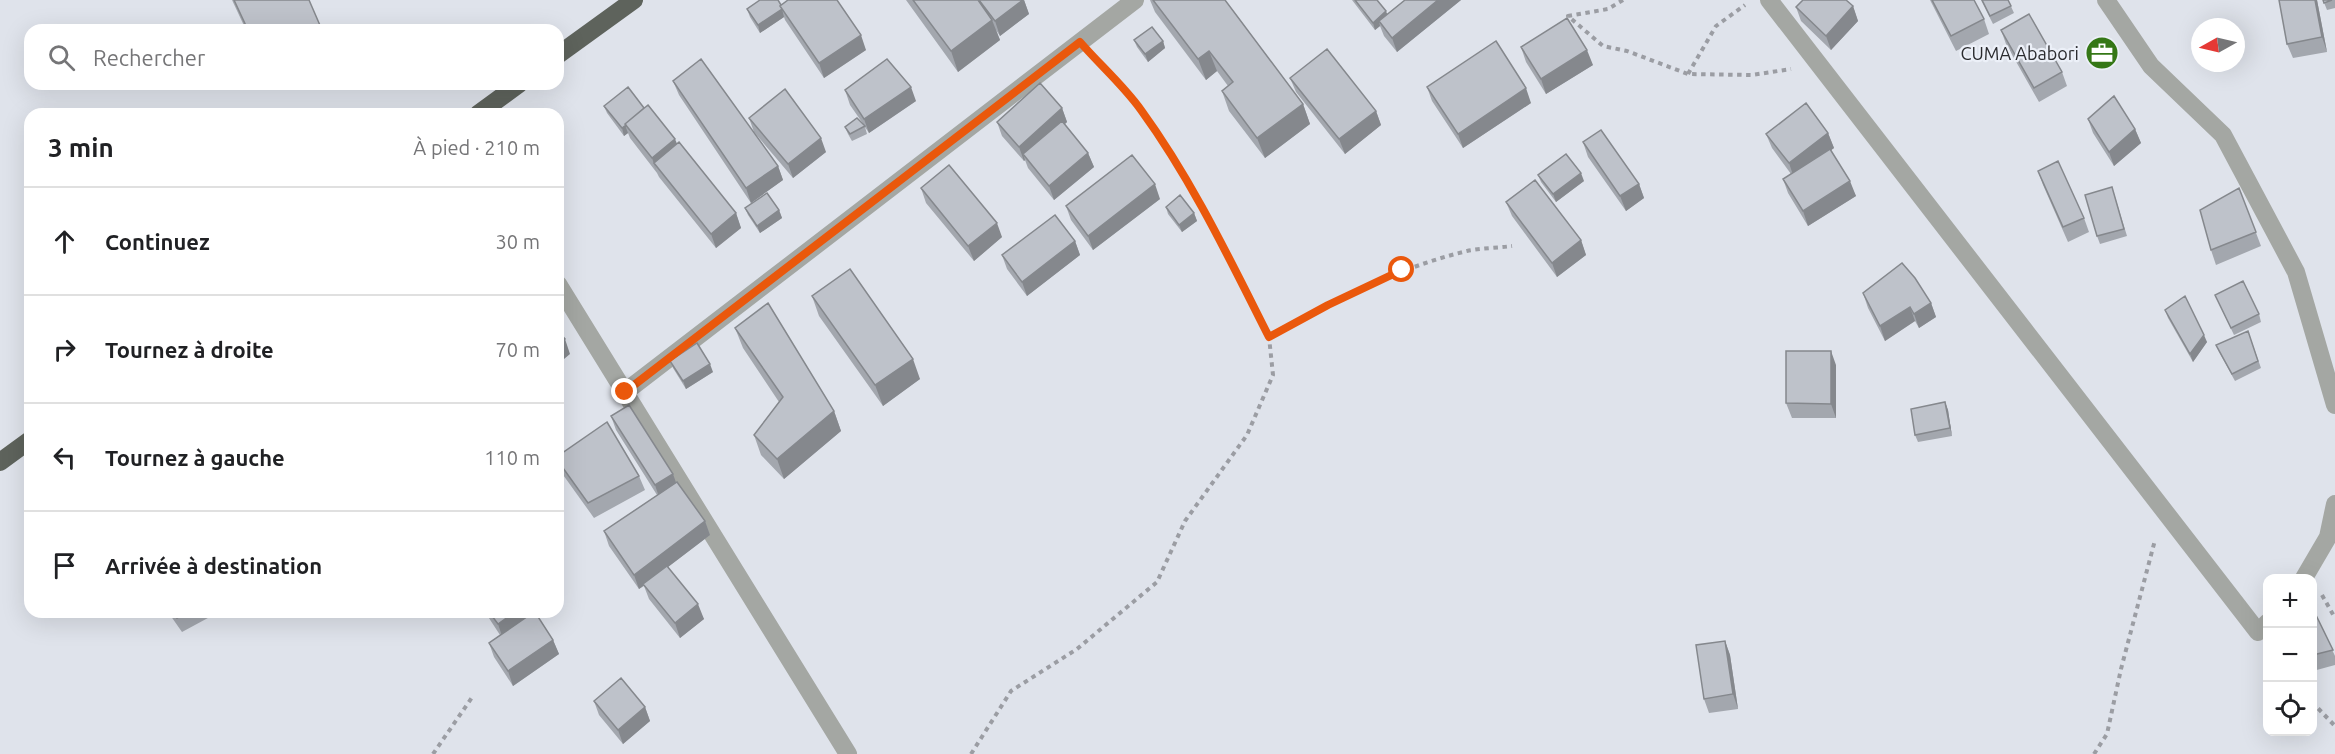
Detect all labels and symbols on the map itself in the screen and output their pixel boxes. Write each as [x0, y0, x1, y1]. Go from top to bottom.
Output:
north arrow [2191, 18, 2245, 72]
office icon: CUMA Ababori [2084, 35, 2120, 71]
place label: CUMA Ababori [1960, 43, 2079, 63]
route start [1388, 256, 1414, 282]
route end [611, 378, 637, 404]

